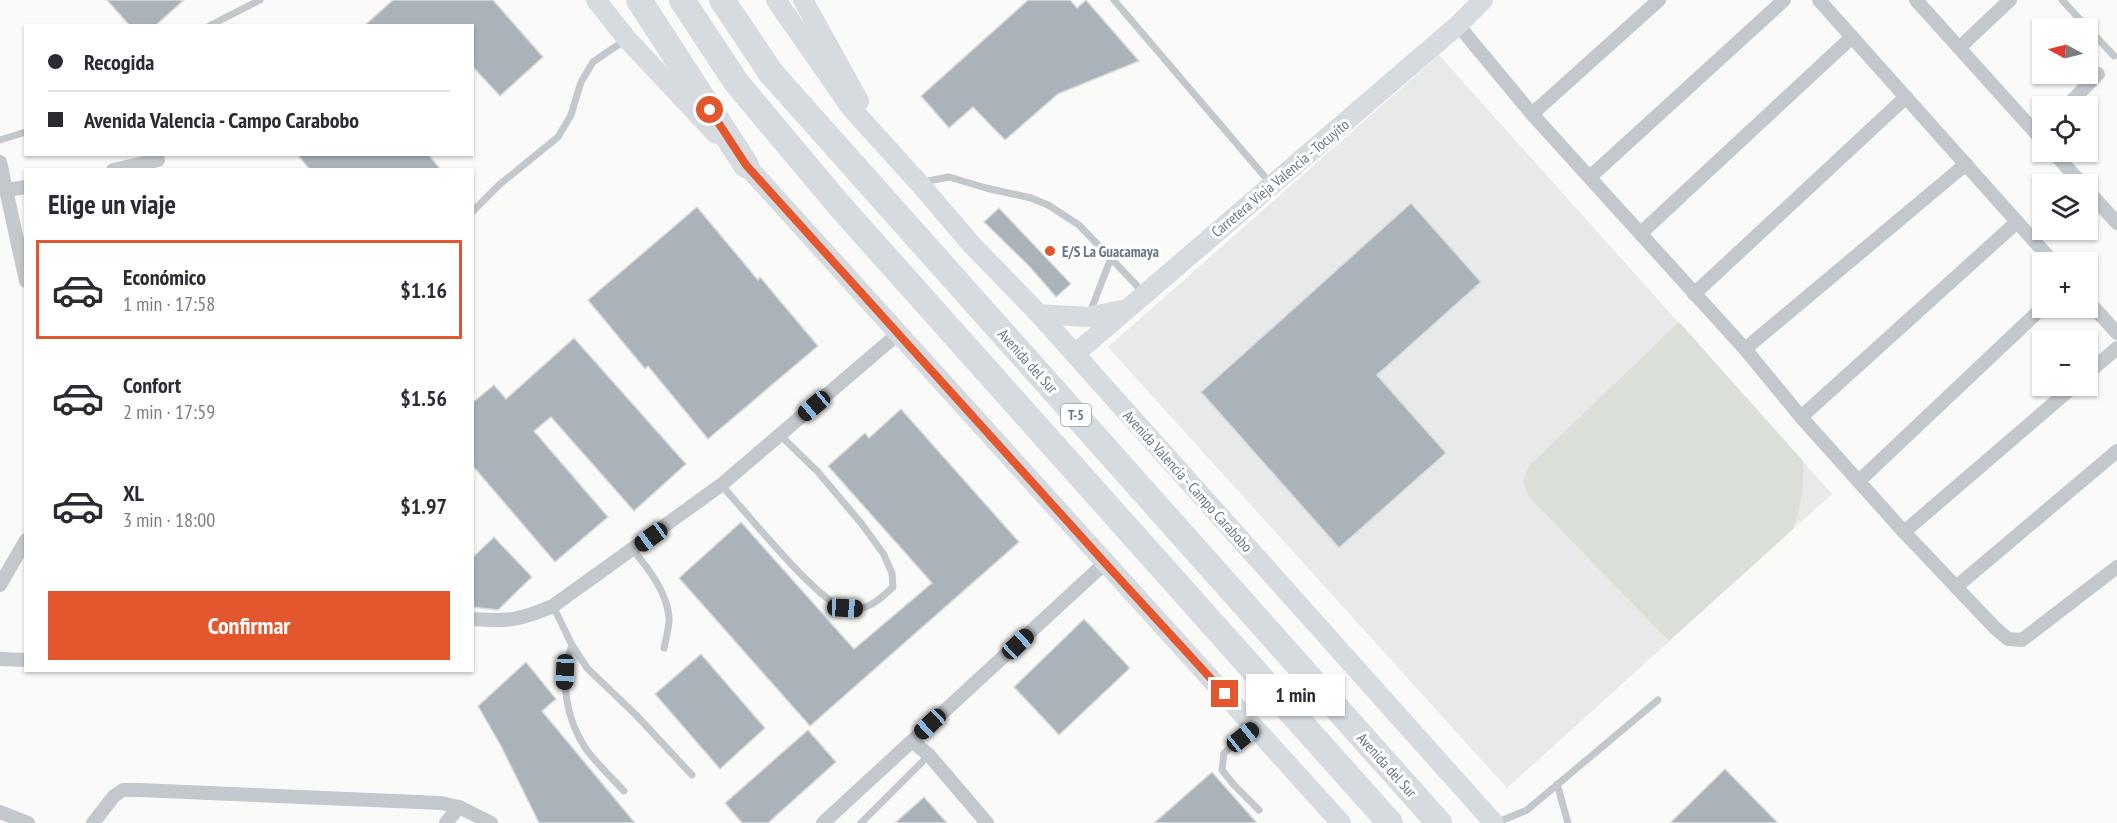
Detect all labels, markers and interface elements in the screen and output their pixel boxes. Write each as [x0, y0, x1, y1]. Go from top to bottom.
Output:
north arrow [2032, 18, 2098, 84]
map controls [2032, 18, 2098, 396]
text: Recogida [84, 48, 154, 76]
route start [696, 96, 723, 123]
button: locate [2032, 96, 2098, 162]
text: Avenida Valencia - Campo Carabobo [84, 106, 359, 134]
street label: Carretera Vieja Valencia - Tocuyito [1207, 115, 1353, 241]
button: layers [2032, 174, 2098, 240]
text: Elige un viaje [48, 187, 176, 221]
place label: E/S La Guacamaya [1062, 242, 1159, 261]
marker: E/S La Guacamaya [1043, 244, 1057, 258]
button: + [2032, 252, 2098, 318]
icon: car [51, 263, 105, 317]
text: Económico [123, 263, 206, 291]
text: $1.16 [400, 276, 447, 304]
text: 1 min · 17:58 [123, 291, 215, 317]
street label: Avenida del Sur [994, 325, 1063, 398]
button: − [2032, 330, 2098, 396]
icon: car [51, 371, 105, 425]
text: Confort [123, 371, 181, 399]
text: $1.56 [400, 384, 447, 412]
car [794, 388, 834, 424]
text: 2 min · 17:59 [123, 399, 215, 425]
road number: T-5 [1061, 404, 1091, 426]
street label: Avenida Valencia - Campo Carabobo [1119, 406, 1257, 556]
icon: car [51, 479, 105, 533]
text: XL [123, 479, 144, 507]
text: $1.97 [400, 492, 447, 520]
text: 3 min · 18:00 [123, 507, 215, 533]
car [631, 519, 671, 555]
button: Confirmar [48, 591, 450, 660]
car [827, 598, 863, 618]
car [999, 625, 1037, 663]
car [555, 654, 575, 690]
callout: 1 min [1246, 673, 1345, 715]
route end [1211, 680, 1238, 707]
text: 1 min [1275, 682, 1316, 708]
car [911, 705, 949, 743]
car [1223, 719, 1263, 755]
street label: Avenida del Sur [1353, 729, 1422, 802]

